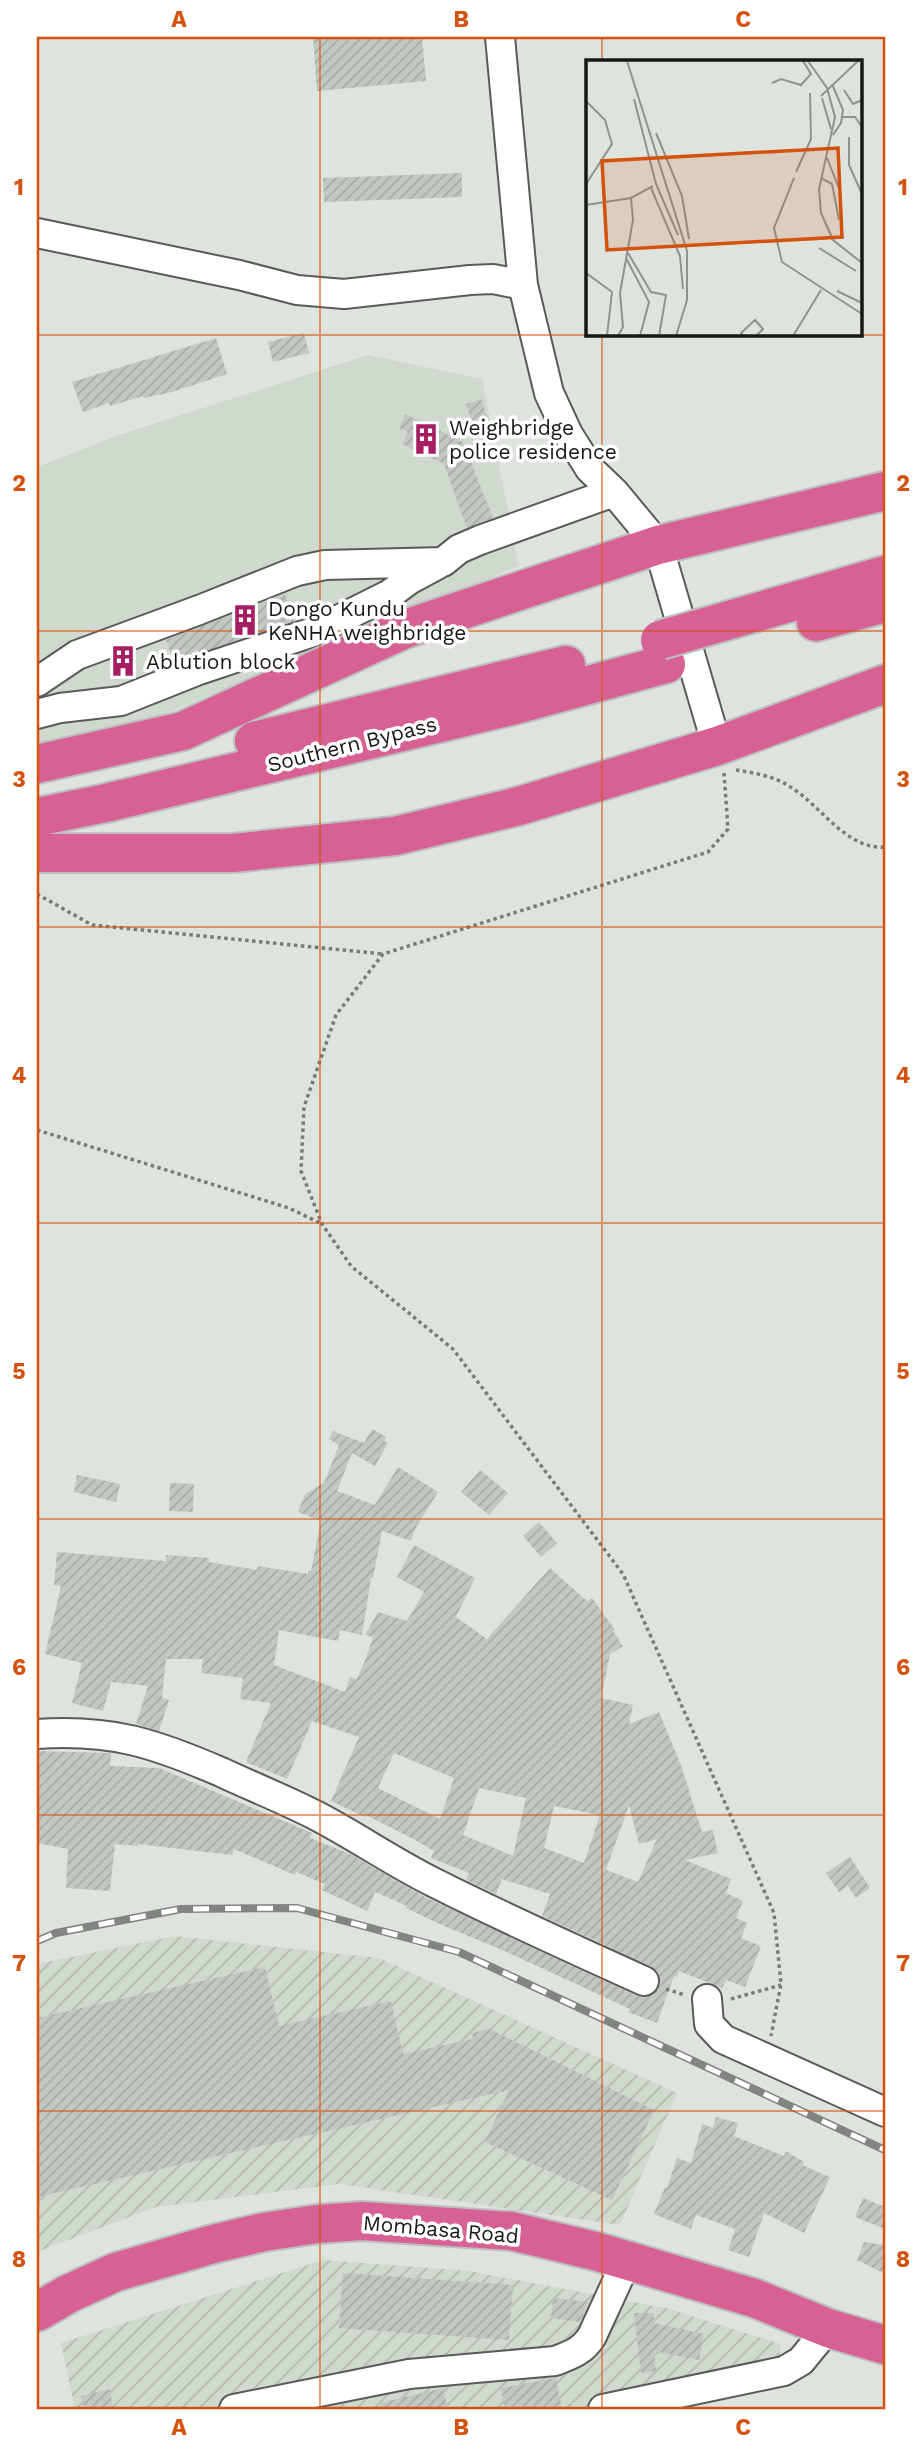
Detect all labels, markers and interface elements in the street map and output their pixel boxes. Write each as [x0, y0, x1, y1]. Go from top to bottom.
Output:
text: A [171, 6, 187, 33]
text: B [453, 6, 469, 33]
text: C [735, 6, 751, 33]
inset map [586, 60, 862, 336]
text: 1 [14, 174, 24, 201]
text: 1 [898, 174, 908, 201]
place label: Weighbridge police residence [449, 415, 617, 464]
building icon: Weighbridge police residence [409, 422, 443, 456]
text: 2 [12, 470, 26, 497]
text: 2 [896, 470, 910, 497]
place label: Dongo Kundu KeNHA weighbridge [268, 596, 466, 645]
building icon: Dongo Kundu KeNHA weighbridge [228, 603, 262, 637]
building icon: Ablution block [106, 644, 140, 678]
place label: Ablution block [146, 649, 296, 674]
street label: Southern Bypass [265, 711, 439, 777]
text: 3 [12, 766, 26, 793]
text: 3 [896, 766, 910, 793]
text: 4 [12, 1062, 27, 1089]
text: 4 [896, 1062, 911, 1089]
text: 5 [12, 1358, 26, 1385]
text: 5 [896, 1358, 910, 1385]
text: 6 [12, 1654, 26, 1681]
text: 6 [896, 1654, 910, 1681]
text: 7 [12, 1950, 26, 1977]
text: 7 [896, 1950, 910, 1977]
street label: Mombasa Road [362, 2210, 520, 2248]
text: 8 [12, 2246, 26, 2273]
text: 8 [896, 2246, 910, 2273]
text: A [171, 2414, 187, 2441]
text: B [453, 2414, 469, 2441]
text: C [735, 2414, 751, 2441]

